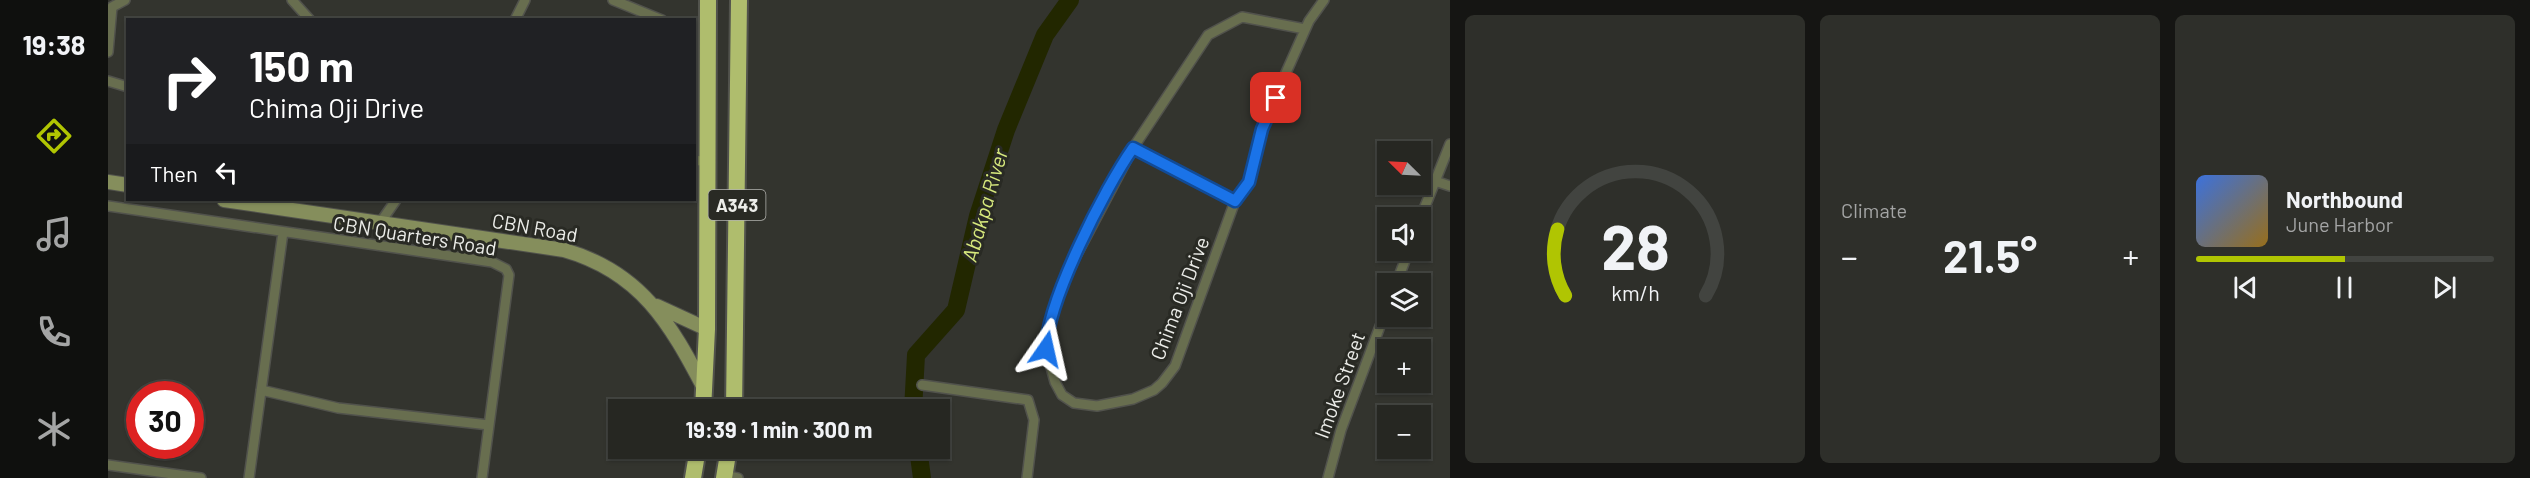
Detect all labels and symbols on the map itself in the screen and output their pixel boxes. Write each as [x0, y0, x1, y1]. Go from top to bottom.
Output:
pin [1250, 72, 1301, 123]
north arrow [1377, 141, 1431, 195]
water label: Abakpa River [956, 145, 1012, 264]
road number: A343 [708, 190, 766, 220]
street label: CBN Road [490, 208, 580, 246]
street label: CBN Quarters Road [332, 210, 498, 260]
street label: Chima Oji Drive [1145, 233, 1213, 363]
position arrow [1014, 317, 1078, 381]
street label: Imoke Street [1309, 329, 1369, 441]
speed limit sign: 30 [126, 381, 204, 459]

